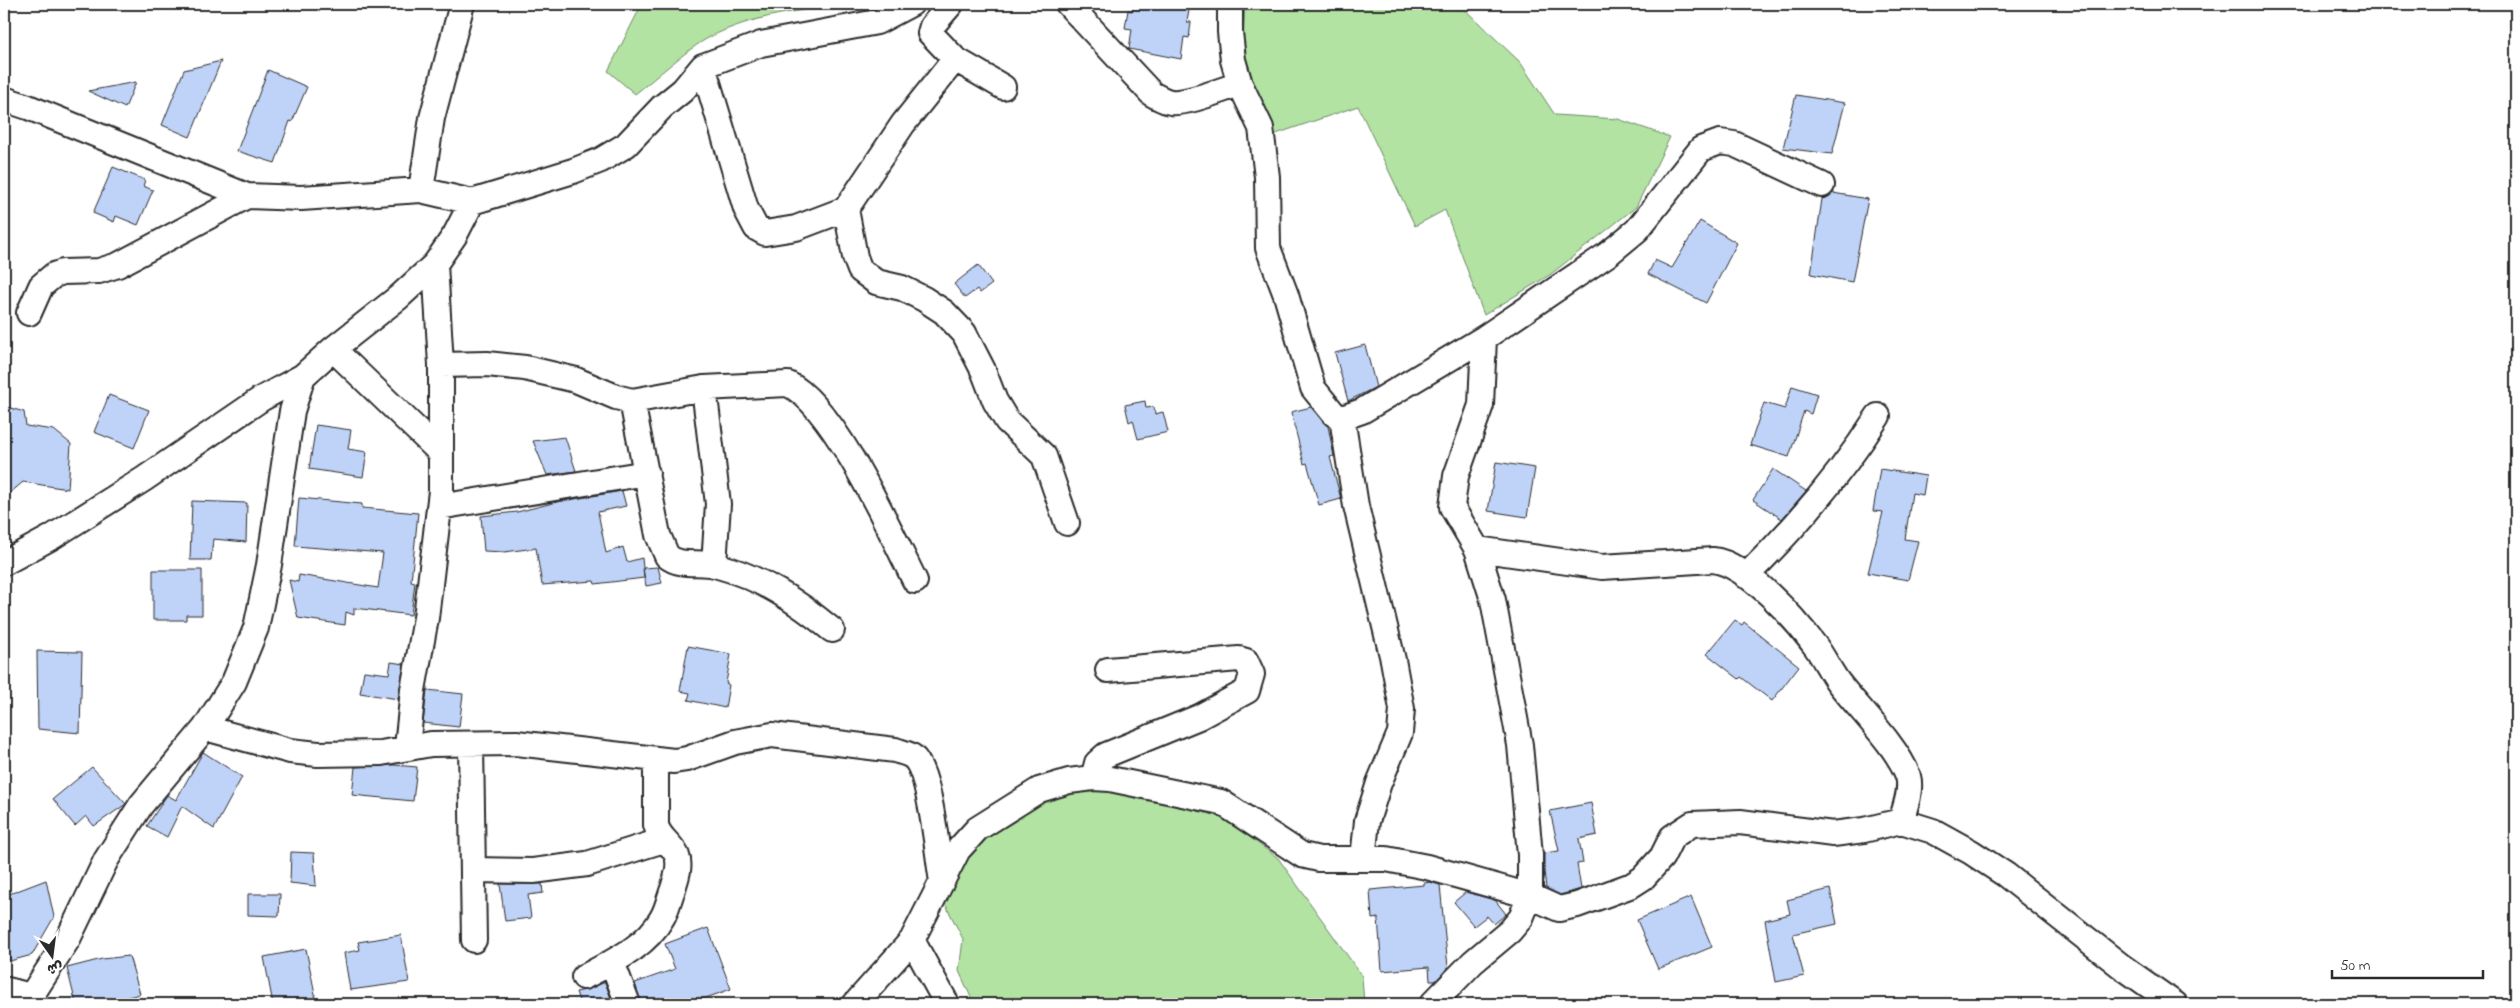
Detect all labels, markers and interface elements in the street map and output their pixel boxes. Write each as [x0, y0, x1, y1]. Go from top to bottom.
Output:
north arrow [28, 930, 78, 980]
scale bar [2332, 948, 2484, 980]
text: ش [45, 955, 65, 979]
text: 50 m [2340, 955, 2371, 977]

